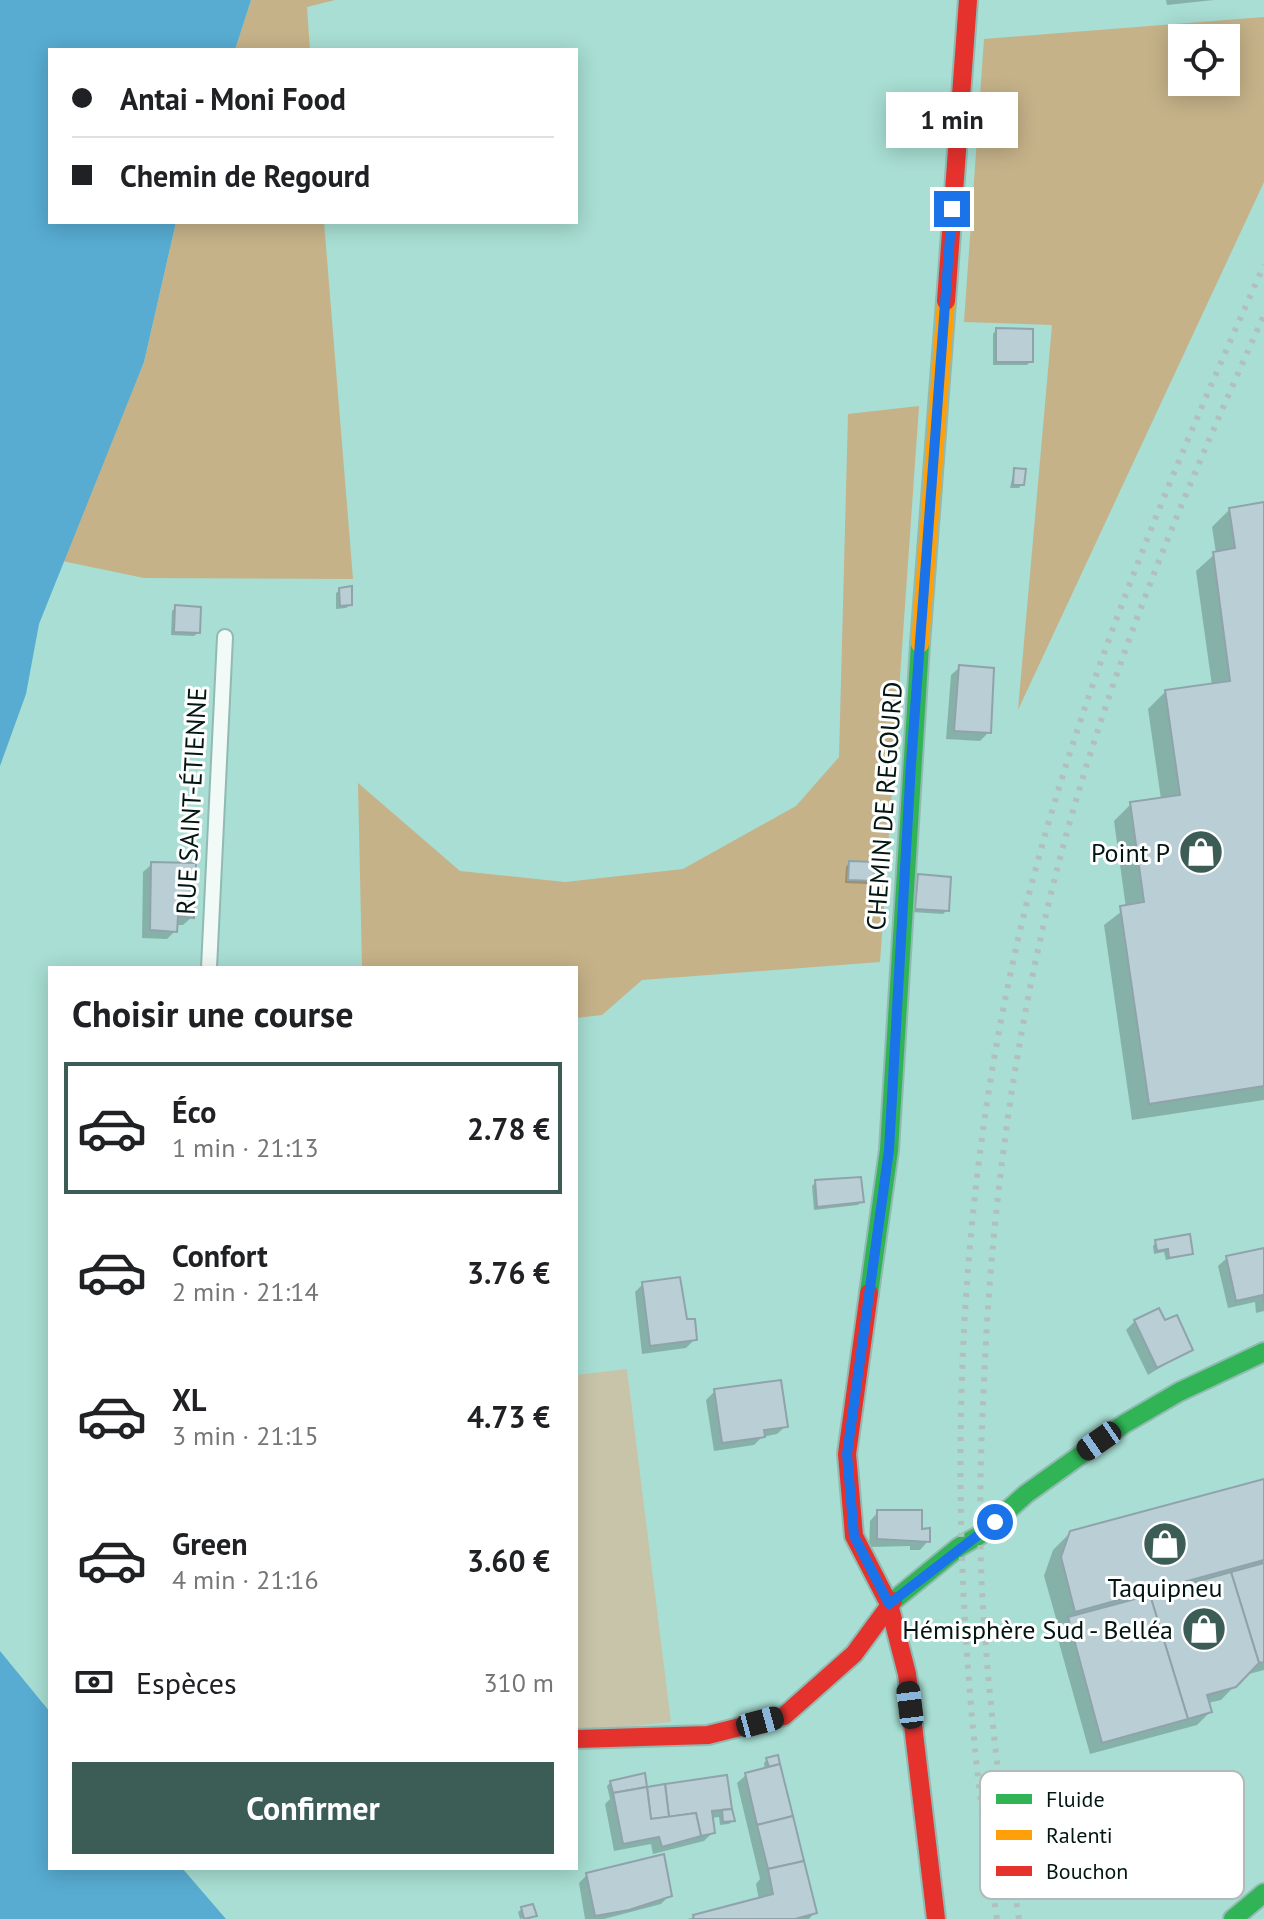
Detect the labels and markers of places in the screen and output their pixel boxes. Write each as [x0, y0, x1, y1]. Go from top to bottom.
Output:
shop icon: Point P [1177, 828, 1225, 876]
place label: Point P [1091, 836, 1170, 869]
shop icon: Taquipneu [1141, 1520, 1189, 1568]
place label: Taquipneu [1107, 1571, 1223, 1604]
shop icon: Hémisphère Sud - Belléa [1180, 1605, 1228, 1653]
place label: Hémisphère Sud - Belléa [902, 1613, 1173, 1646]

